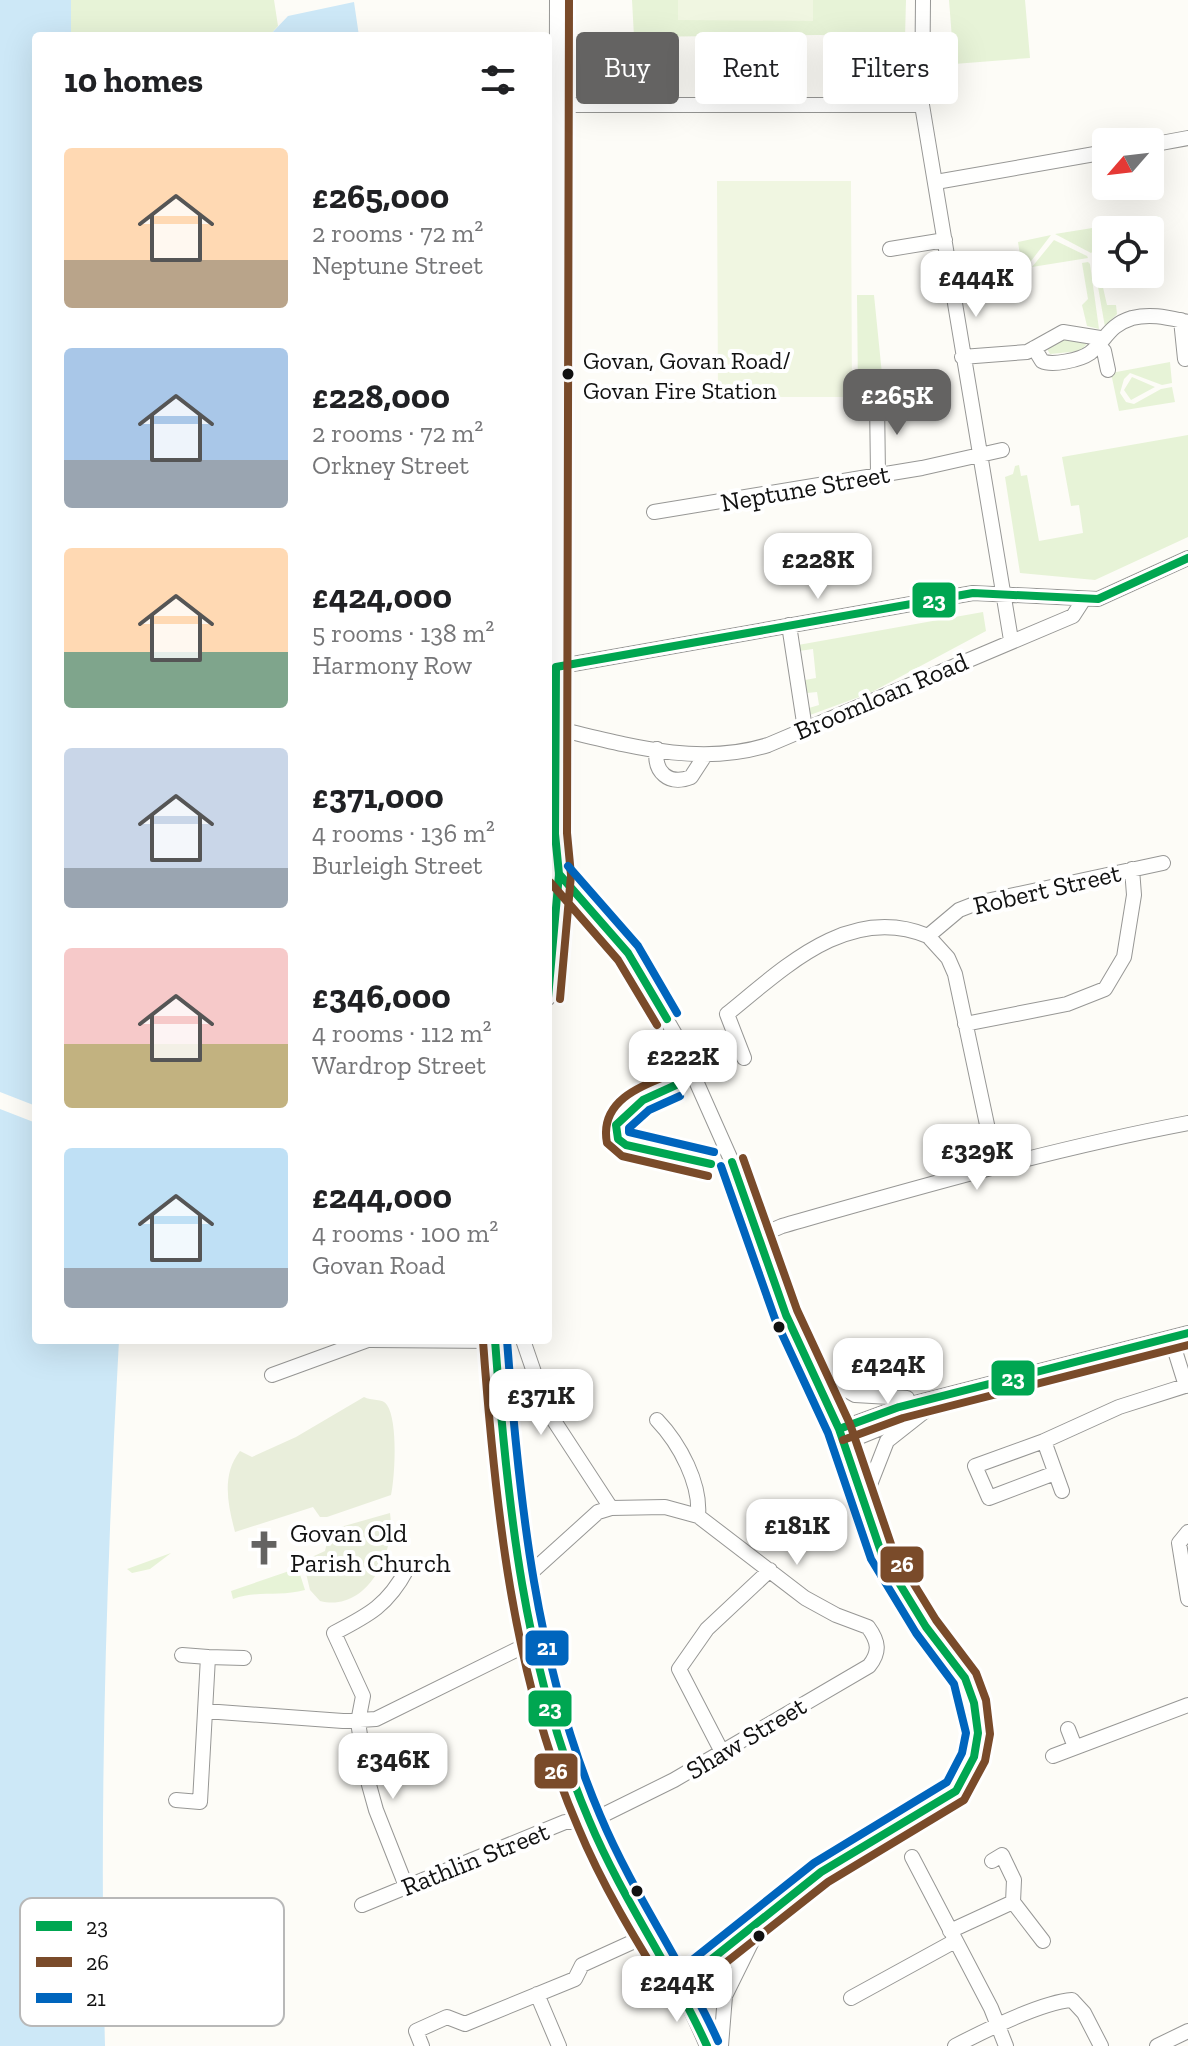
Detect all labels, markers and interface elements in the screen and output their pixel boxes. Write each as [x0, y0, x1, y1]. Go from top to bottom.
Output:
chip: Buy [576, 32, 679, 104]
chip: Rent [695, 32, 807, 104]
chip: Filters [823, 32, 958, 104]
icon: filters [476, 58, 520, 102]
text: 10 homes [64, 60, 203, 101]
north arrow [1092, 128, 1164, 200]
map controls [1092, 128, 1164, 288]
text: £265,000 [312, 176, 449, 217]
icon: home [128, 180, 224, 276]
button: locate [1092, 216, 1164, 288]
text: 2 rooms · 72 m² [312, 217, 483, 249]
text: Neptune Street [312, 249, 483, 281]
pin: £444K [920, 251, 1032, 319]
text: £444K [939, 261, 1013, 293]
place label: Govan, Govan Road/ Govan Fire Station [583, 346, 791, 405]
marker: Govan, Govan Road/ Govan Fire Station [560, 366, 576, 382]
pin: £265K [841, 369, 953, 437]
text: £228,000 [312, 376, 450, 417]
text: £265K [861, 379, 933, 411]
icon: home [128, 380, 224, 476]
text: 2 rooms · 72 m² [312, 417, 483, 449]
text: Orkney Street [312, 449, 469, 481]
street label: Neptune Street [718, 457, 892, 519]
pin: £228K [762, 533, 874, 601]
text: £228K [782, 543, 854, 575]
text: £424,000 [312, 576, 452, 617]
icon: home [128, 580, 224, 676]
line badge: 23 [911, 581, 957, 619]
text: 23 [922, 587, 946, 614]
text: 5 rooms · 138 m² [312, 617, 494, 649]
street label: Broomloan Road [789, 645, 973, 747]
text: Harmony Row [312, 649, 472, 681]
text: £371,000 [312, 776, 444, 817]
icon: home [128, 780, 224, 876]
text: 4 rooms · 136 m² [312, 817, 495, 849]
text: Burleigh Street [312, 849, 482, 881]
street label: Robert Street [970, 856, 1124, 921]
text: £346,000 [312, 976, 451, 1017]
icon: home [128, 980, 224, 1076]
text: 4 rooms · 112 m² [312, 1017, 492, 1049]
pin: £222K [627, 1030, 739, 1098]
text: £222K [647, 1040, 719, 1072]
text: Wardrop Street [312, 1049, 486, 1081]
pin: £329K [921, 1124, 1033, 1192]
text: £329K [941, 1134, 1013, 1166]
text: £244,000 [312, 1176, 452, 1217]
icon: home [128, 1180, 224, 1276]
text: 4 rooms · 100 m² [312, 1217, 498, 1249]
text: Govan Road [312, 1249, 445, 1281]
unlabelled marker [771, 1319, 787, 1335]
pin: £424K [832, 1338, 944, 1406]
text: £424K [851, 1348, 925, 1380]
line badge: 23 [990, 1359, 1036, 1397]
text: 23 [1001, 1365, 1025, 1392]
pin: £371K [485, 1369, 597, 1437]
text: £371K [507, 1379, 575, 1411]
pin: £181K [741, 1499, 853, 1567]
text: £181K [764, 1509, 830, 1541]
place label: Govan Old Parish Church [290, 1517, 451, 1579]
church icon: Govan Old Parish Church [245, 1529, 283, 1567]
line badge: 26 [879, 1545, 925, 1584]
text: 26 [890, 1551, 914, 1578]
line badge: 21 [524, 1629, 570, 1667]
text: 21 [537, 1634, 557, 1661]
line badge: 23 [527, 1689, 573, 1728]
street label: Shaw Street [680, 1690, 812, 1786]
text: 23 [538, 1695, 562, 1722]
pin: £346K [337, 1733, 449, 1801]
text: £346K [356, 1743, 430, 1775]
line badge: 26 [533, 1752, 579, 1790]
text: 26 [544, 1758, 568, 1785]
street label: Rathlin Street [397, 1815, 554, 1903]
unlabelled marker [629, 1883, 645, 1899]
legend [20, 1898, 284, 2026]
text: 23 [86, 1913, 108, 1940]
unlabelled marker [751, 1928, 767, 1944]
text: 26 [86, 1949, 109, 1976]
pin: £244K [621, 1956, 733, 2024]
text: £244K [640, 1966, 714, 1998]
text: 21 [86, 1985, 106, 2012]

